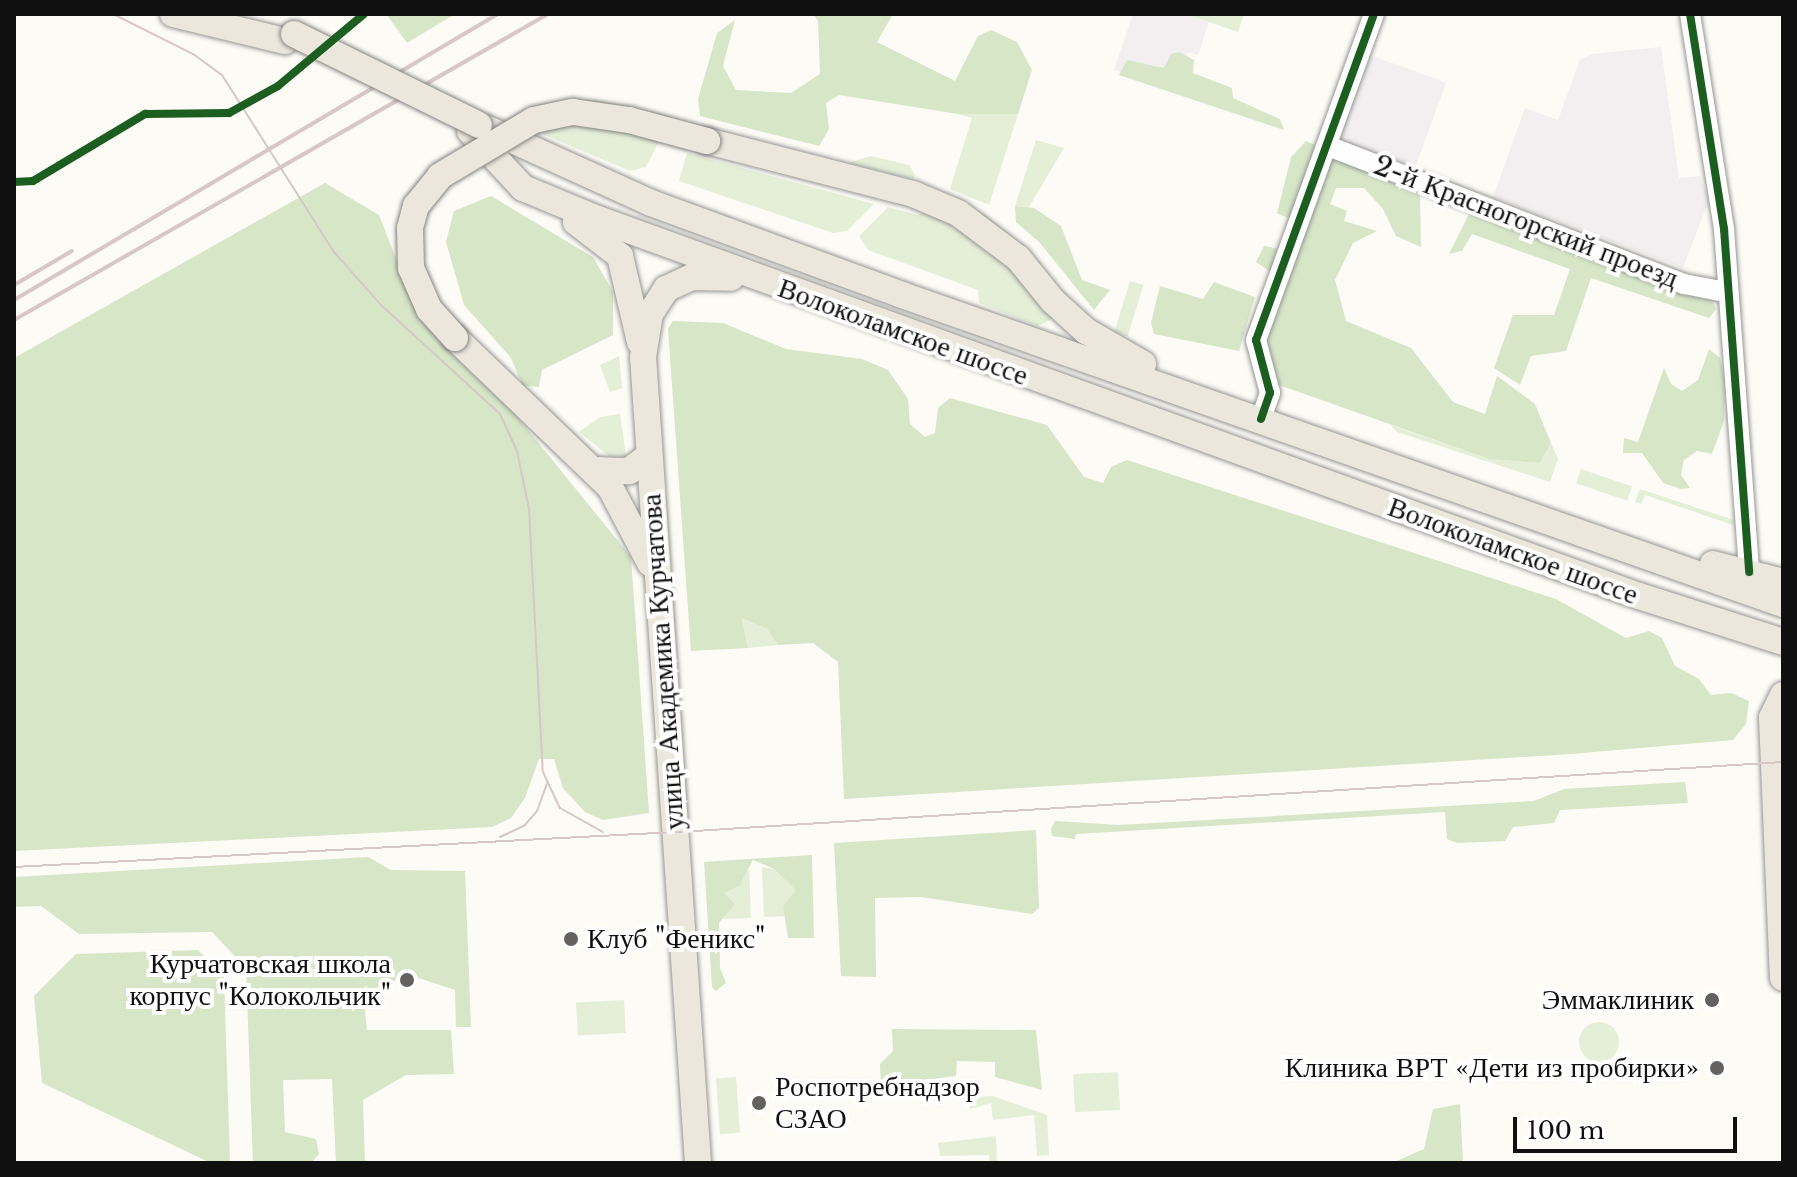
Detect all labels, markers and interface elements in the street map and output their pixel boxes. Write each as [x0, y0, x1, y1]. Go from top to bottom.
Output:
street label: 2-й Красногорский проезд [1369, 148, 1683, 296]
street label: Волоколамское шоссе [773, 271, 1033, 393]
street label: Волоколамское шоссе [1383, 490, 1643, 612]
street label: улица Академика Курчатова [634, 493, 692, 831]
place label: Клуб "Феникс" [587, 922, 766, 956]
marker: Клуб "Феникс" [562, 930, 580, 948]
place label: Курчатовская школа корпус "Колокольчик" [129, 947, 391, 1013]
marker: Курчатовская школа корпус "Колокольчик" [398, 971, 416, 989]
place label: Эммаклиник [1542, 983, 1694, 1017]
marker: Эммаклиник [1701, 989, 1723, 1011]
place label: Клиника ВРТ «Дети из пробирки» [1285, 1051, 1699, 1085]
marker: Клиника ВРТ «Дети из пробирки» [1706, 1057, 1728, 1079]
place label: Роспотребнадзор СЗАО [775, 1070, 980, 1136]
marker: Роспотребнадзор СЗАО [750, 1094, 768, 1112]
scale bar [1517, 1101, 1741, 1151]
text: 100 m [1527, 1116, 1605, 1145]

